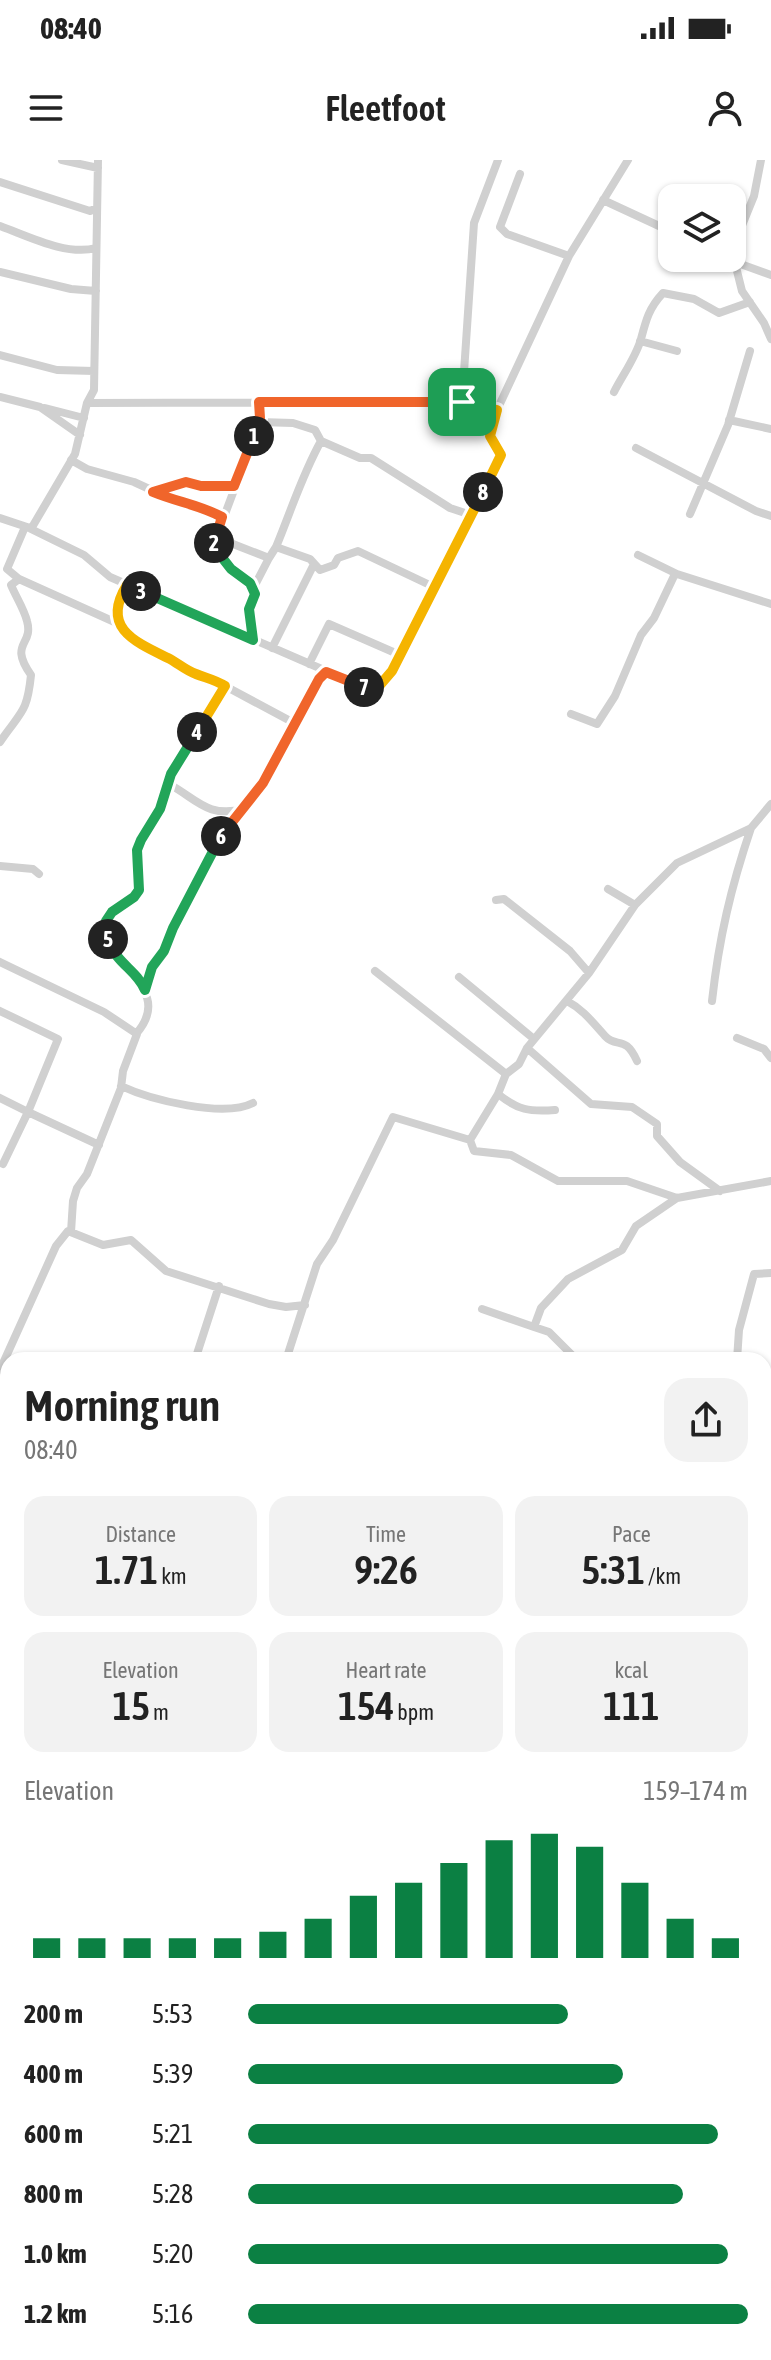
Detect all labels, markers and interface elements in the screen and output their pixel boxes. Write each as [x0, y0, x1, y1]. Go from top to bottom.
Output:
text: 08:40 [40, 11, 102, 45]
icon: menu [24, 86, 68, 130]
icon: person [703, 86, 747, 130]
text: Fleetfoot [325, 87, 446, 129]
map controls [658, 184, 746, 272]
button: layers [658, 184, 746, 272]
pin [428, 368, 496, 436]
icon: arrive [440, 380, 484, 424]
pin: 1 [234, 416, 274, 456]
text: 1 [249, 423, 259, 449]
pin: 8 [463, 472, 503, 512]
text: 8 [478, 479, 488, 505]
pin: 2 [194, 523, 234, 563]
text: 2 [209, 530, 219, 556]
pin: 3 [121, 571, 161, 611]
text: 3 [136, 578, 146, 604]
pin: 7 [344, 667, 384, 707]
text: 7 [359, 674, 369, 700]
pin: 4 [177, 712, 217, 752]
text: 4 [192, 719, 202, 745]
pin: 6 [201, 816, 241, 856]
text: 6 [216, 823, 226, 849]
pin: 5 [88, 919, 128, 959]
text: 5 [103, 926, 113, 952]
button: share [664, 1378, 748, 1462]
text: Morning run [24, 1380, 220, 1430]
text: 08:40 [24, 1435, 78, 1465]
text: Distance [105, 1521, 176, 1547]
text: Time [366, 1521, 406, 1547]
text: Pace [612, 1521, 651, 1547]
text: 1.71 [95, 1547, 158, 1592]
text: 9:26 [354, 1547, 418, 1592]
text: 5:31 [582, 1547, 645, 1592]
text: km [158, 1563, 187, 1589]
text: /km [645, 1563, 681, 1589]
text: Elevation [103, 1657, 179, 1683]
text: Heart rate [345, 1657, 427, 1683]
text: kcal [615, 1657, 648, 1683]
text: 15 [112, 1683, 150, 1728]
text: 154 [338, 1683, 394, 1728]
text: 111 [603, 1683, 660, 1728]
text: m [150, 1699, 169, 1725]
text: bpm [394, 1699, 434, 1725]
text: Elevation [24, 1776, 114, 1806]
text: 159–174 m [643, 1776, 748, 1806]
text: 200 m [24, 1999, 83, 2029]
text: 5:53 [152, 1999, 193, 2029]
text: 400 m [24, 2059, 83, 2089]
text: 5:39 [152, 2059, 193, 2089]
text: 600 m [24, 2119, 83, 2149]
text: 5:21 [152, 2119, 193, 2149]
text: 800 m [24, 2179, 83, 2209]
text: 5:28 [152, 2179, 193, 2209]
text: 1.0 km [24, 2239, 87, 2269]
text: 5:20 [152, 2239, 193, 2269]
text: 1.2 km [24, 2299, 87, 2329]
text: 5:16 [152, 2299, 193, 2329]

